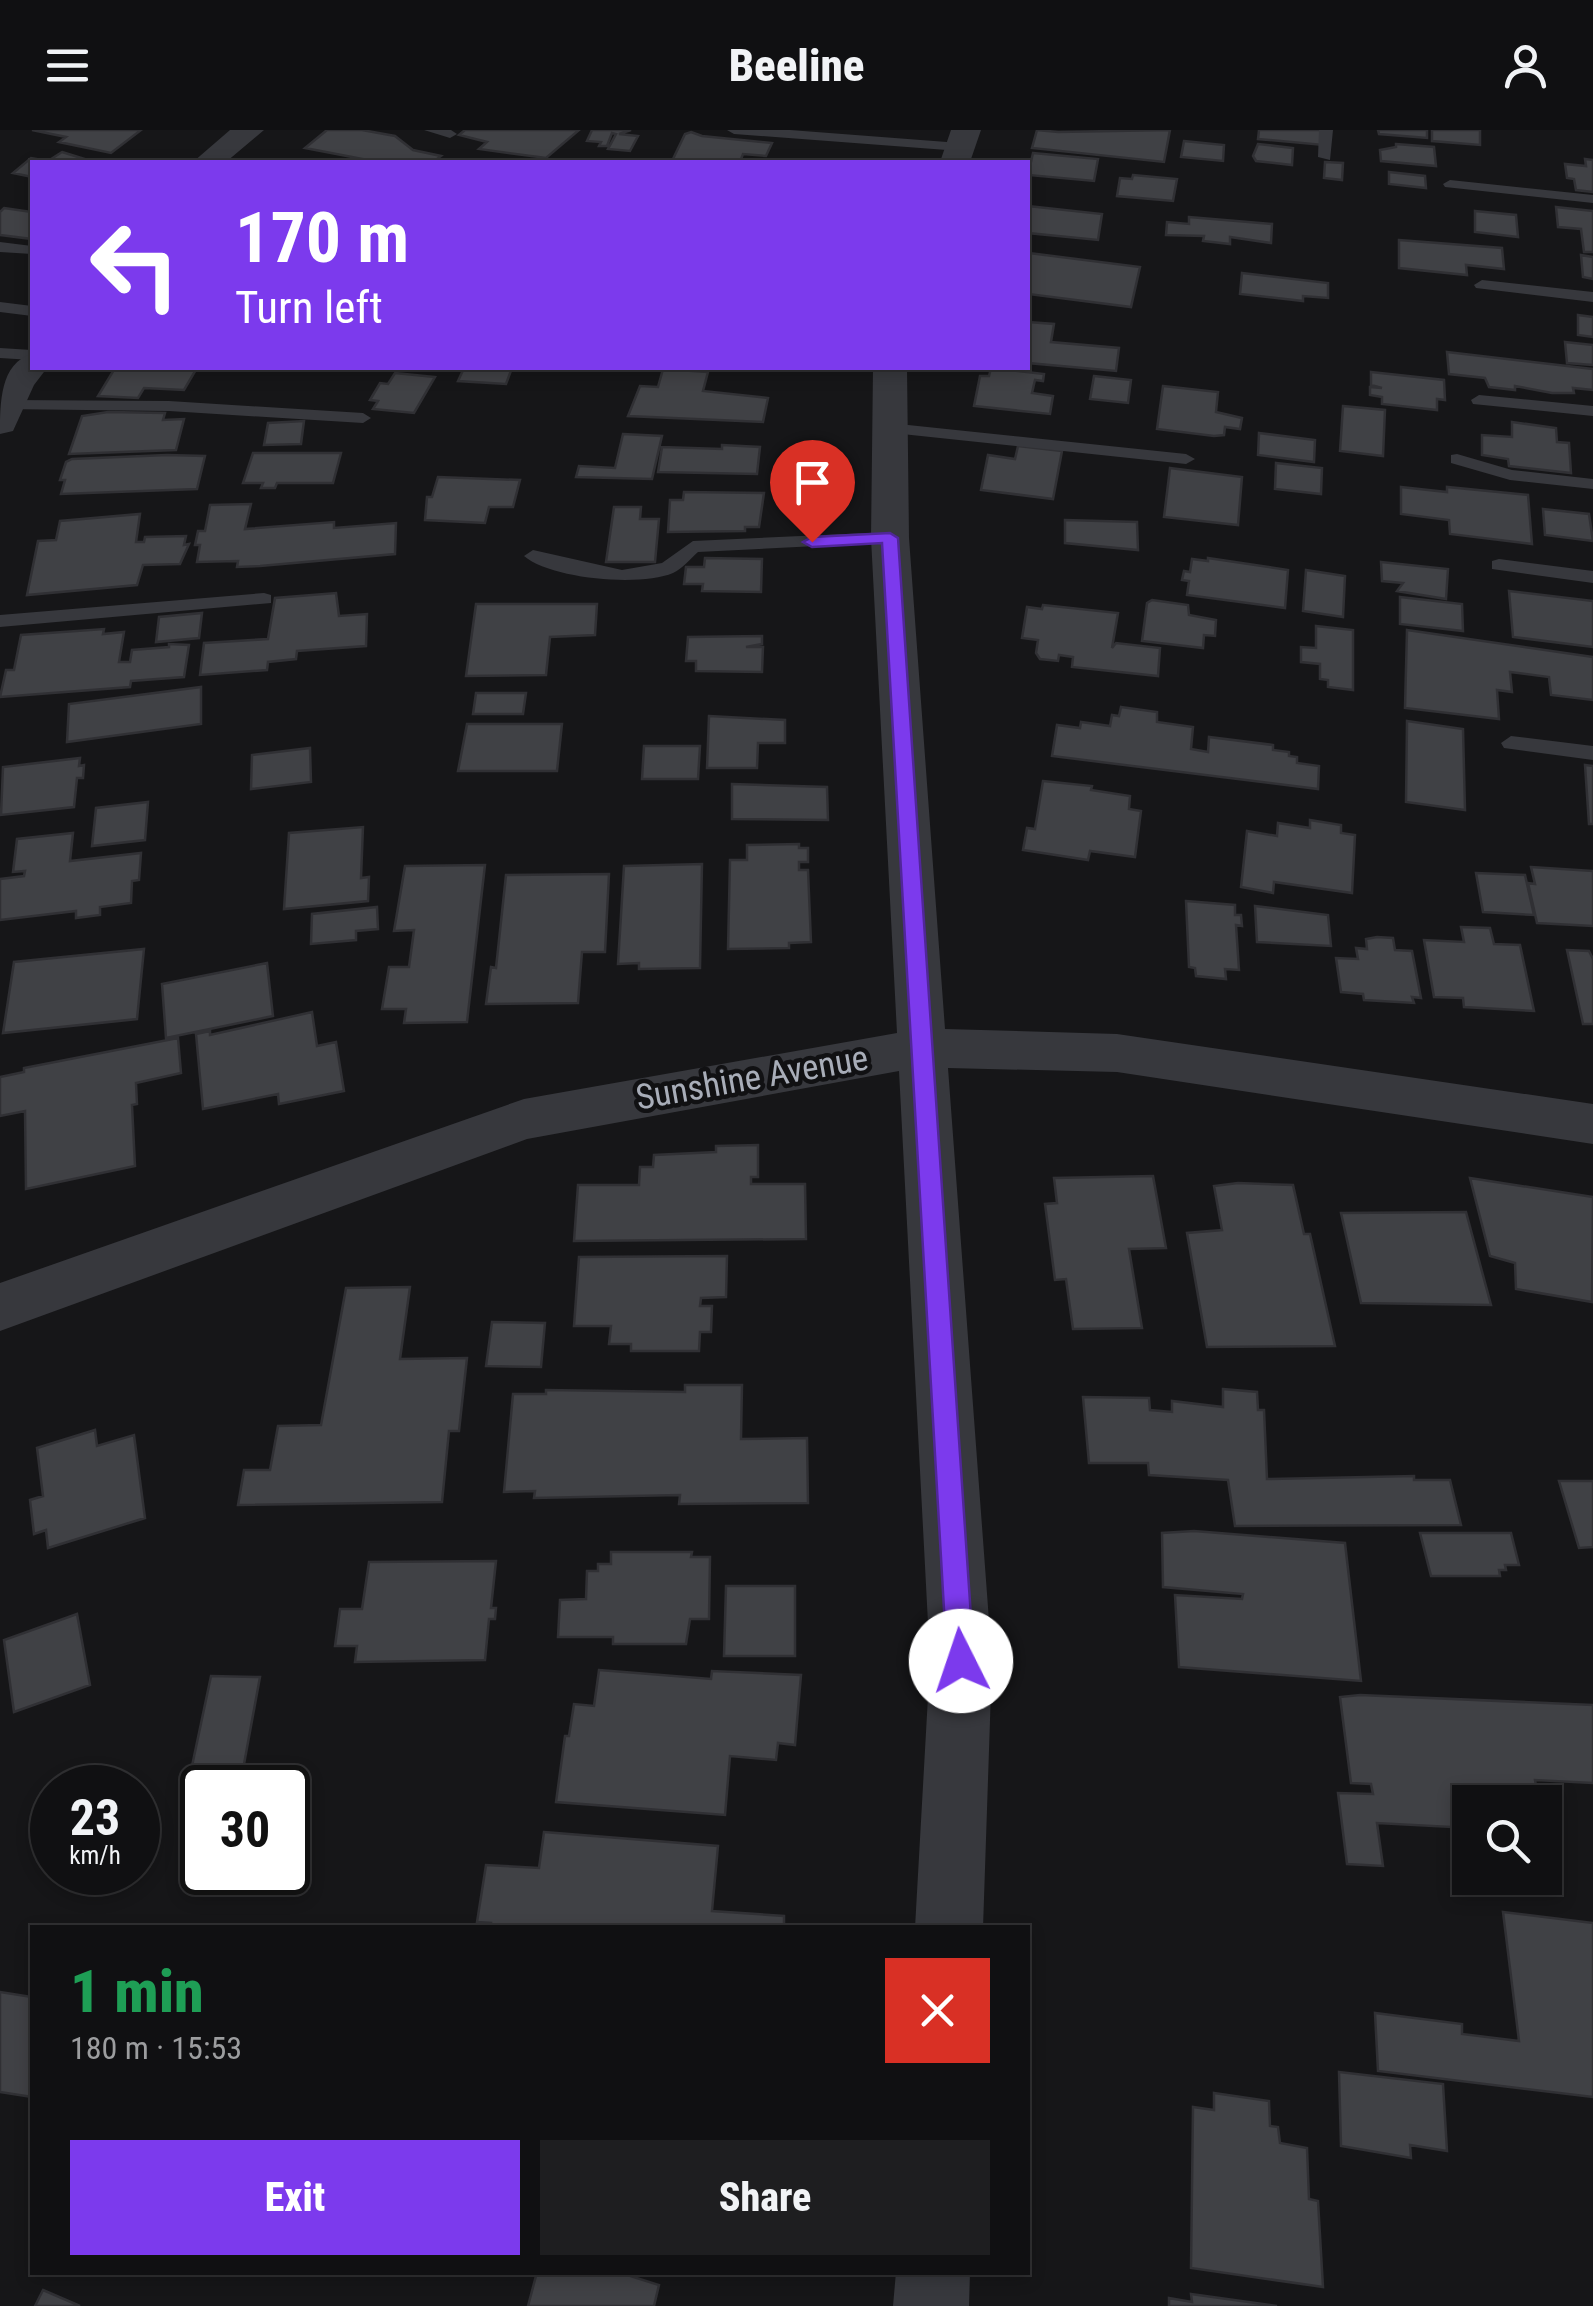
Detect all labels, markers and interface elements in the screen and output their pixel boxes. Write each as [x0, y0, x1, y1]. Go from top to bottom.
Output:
icon: menu [40, 38, 95, 93]
icon: person [1498, 38, 1553, 93]
text: Beeline [729, 39, 864, 92]
text: 170 m [235, 197, 409, 279]
icon: left [70, 200, 200, 330]
text: Turn left [235, 281, 383, 334]
pin [770, 440, 855, 543]
icon: arrive [785, 455, 840, 510]
street label: Sunshine Avenue [633, 1037, 871, 1119]
position arrow [909, 1609, 1013, 1713]
speed limit sign: 30 [180, 1765, 310, 1895]
map controls [1452, 1785, 1562, 1895]
button: search [1452, 1785, 1562, 1895]
text: 23 [70, 1789, 120, 1847]
text: km/h [69, 1841, 121, 1870]
text: 1 min [70, 1956, 204, 2027]
button: close [885, 1958, 990, 2063]
text: 180 m · 15:53 [70, 2029, 242, 2067]
button: Exit [70, 2140, 520, 2255]
button: Share [540, 2140, 990, 2255]

